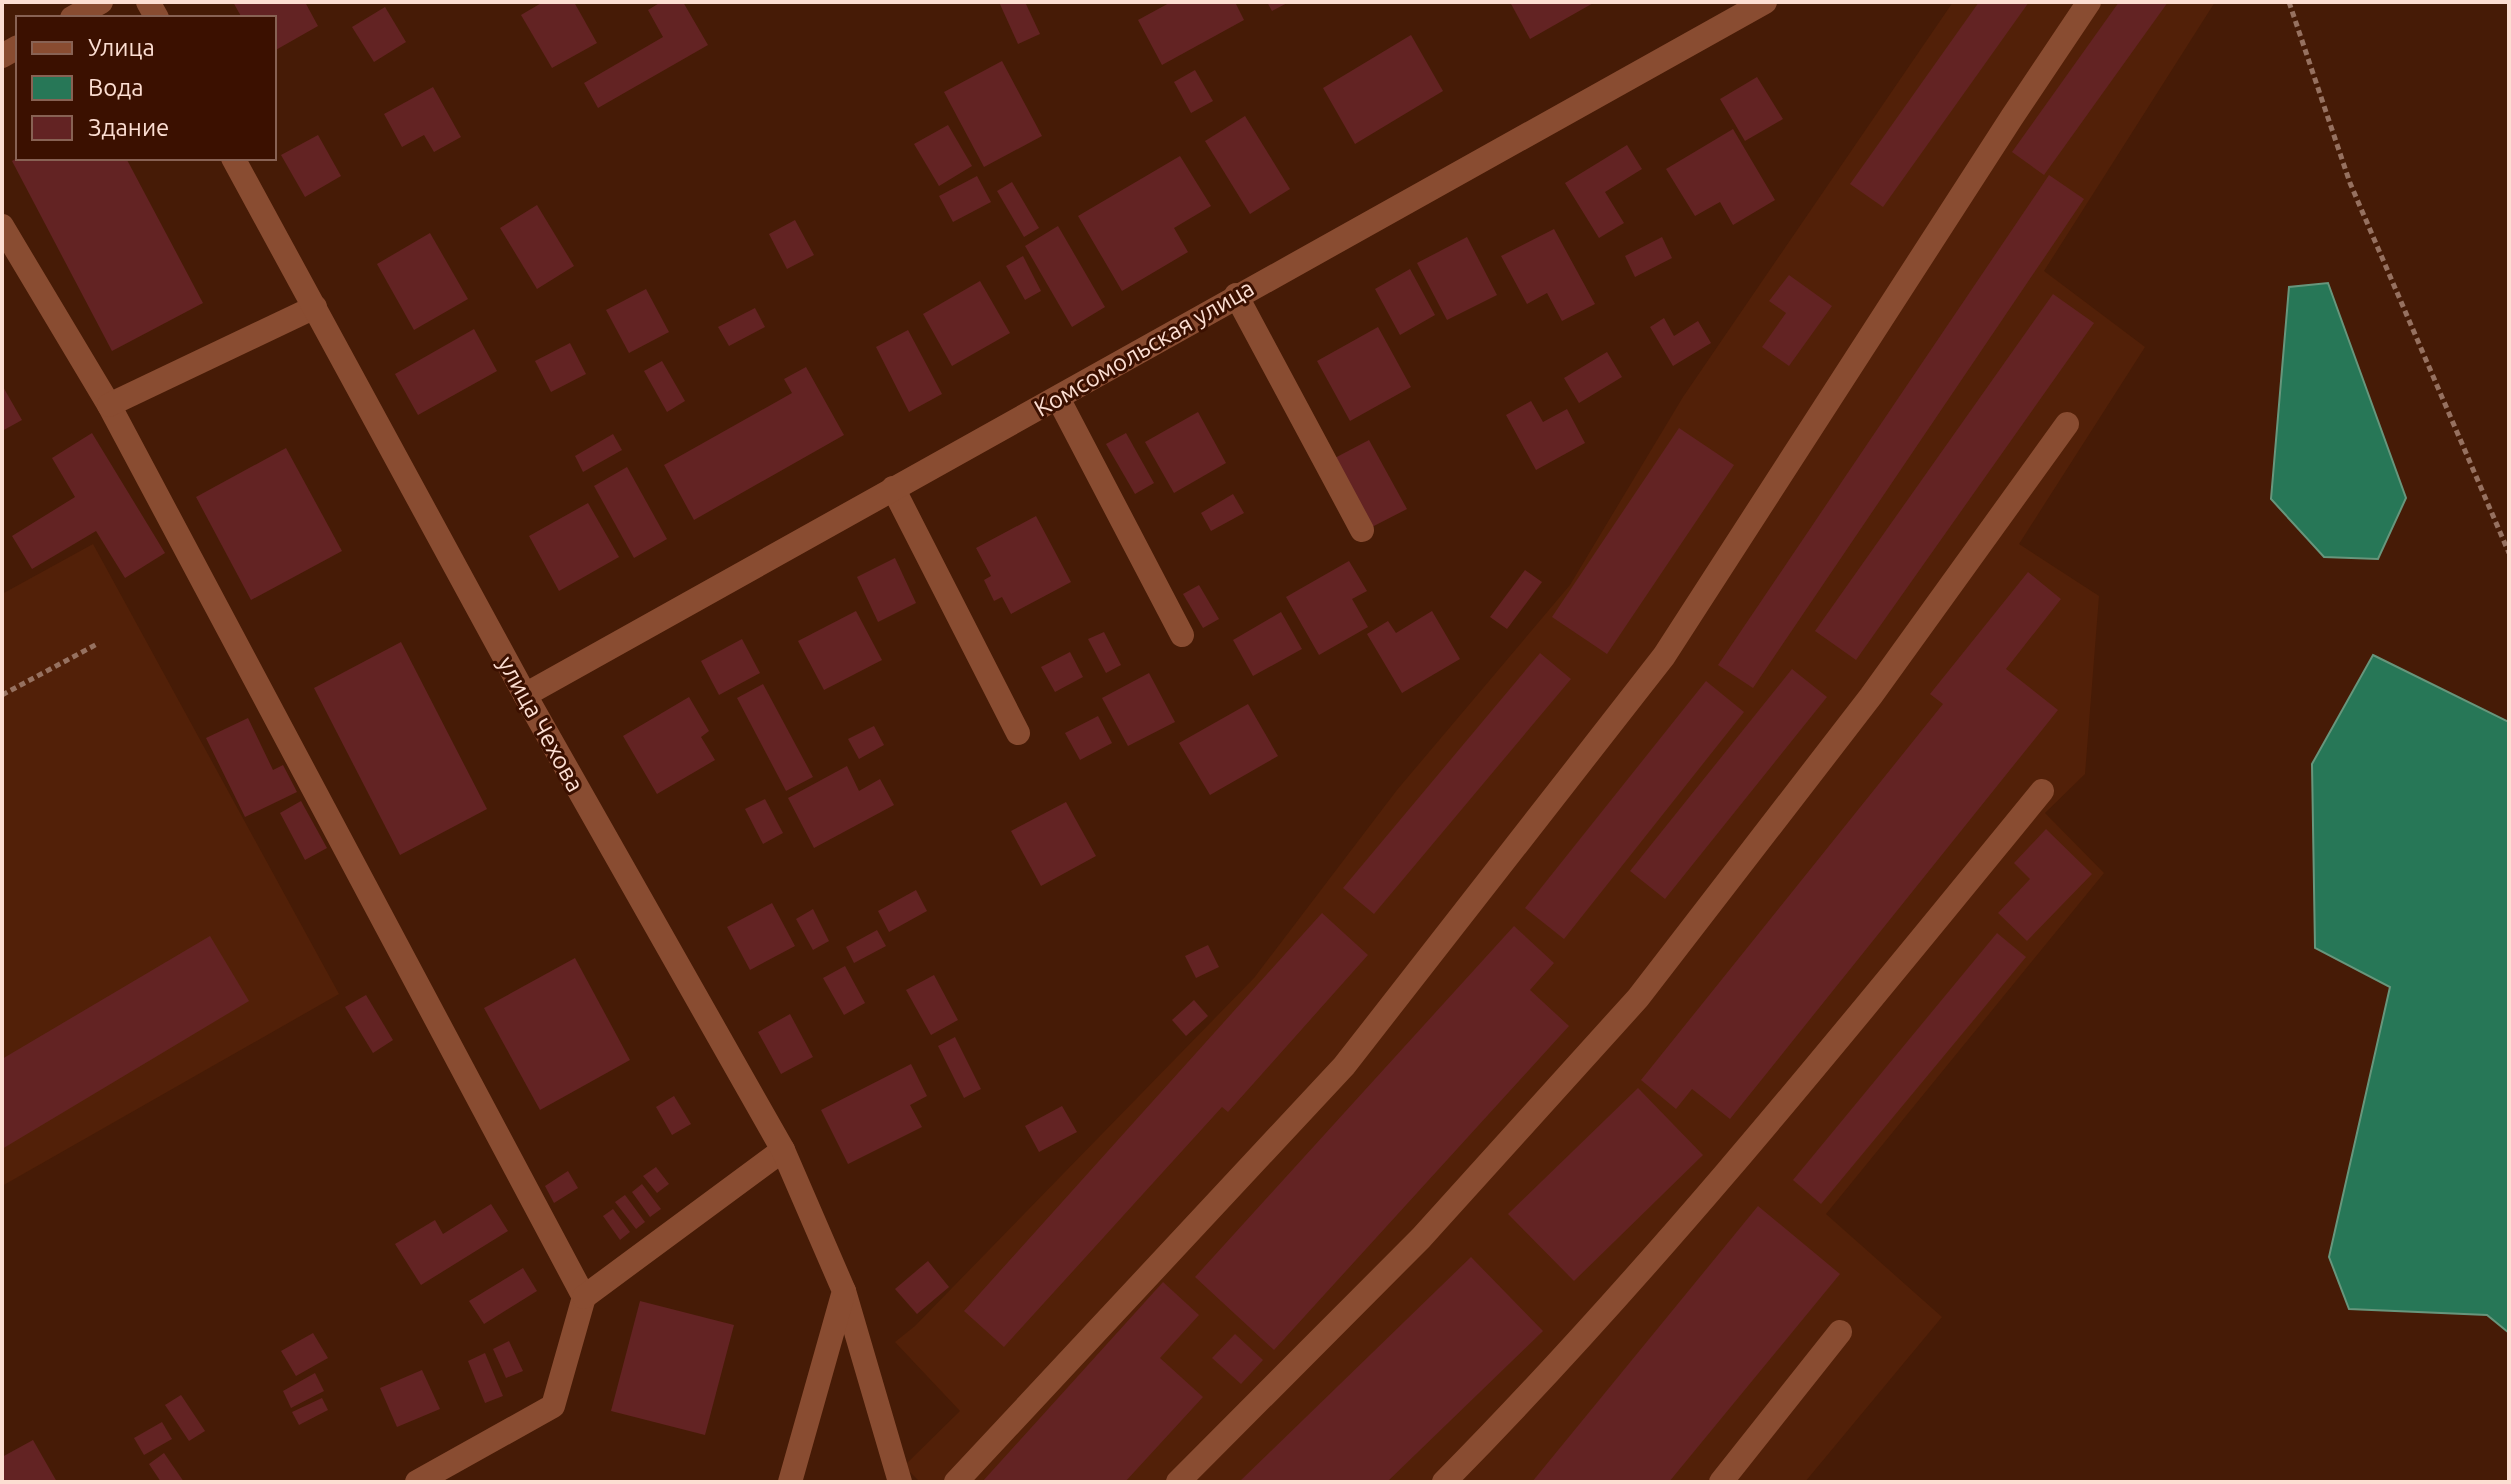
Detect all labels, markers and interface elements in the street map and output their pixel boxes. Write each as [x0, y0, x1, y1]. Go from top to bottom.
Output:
legend [16, 16, 276, 160]
text: Улица [88, 34, 155, 61]
text: Вода [88, 74, 144, 101]
text: Здание [88, 114, 169, 141]
street label: Комсомольская улица [1029, 274, 1259, 422]
street label: улица Чехова [493, 652, 589, 796]

